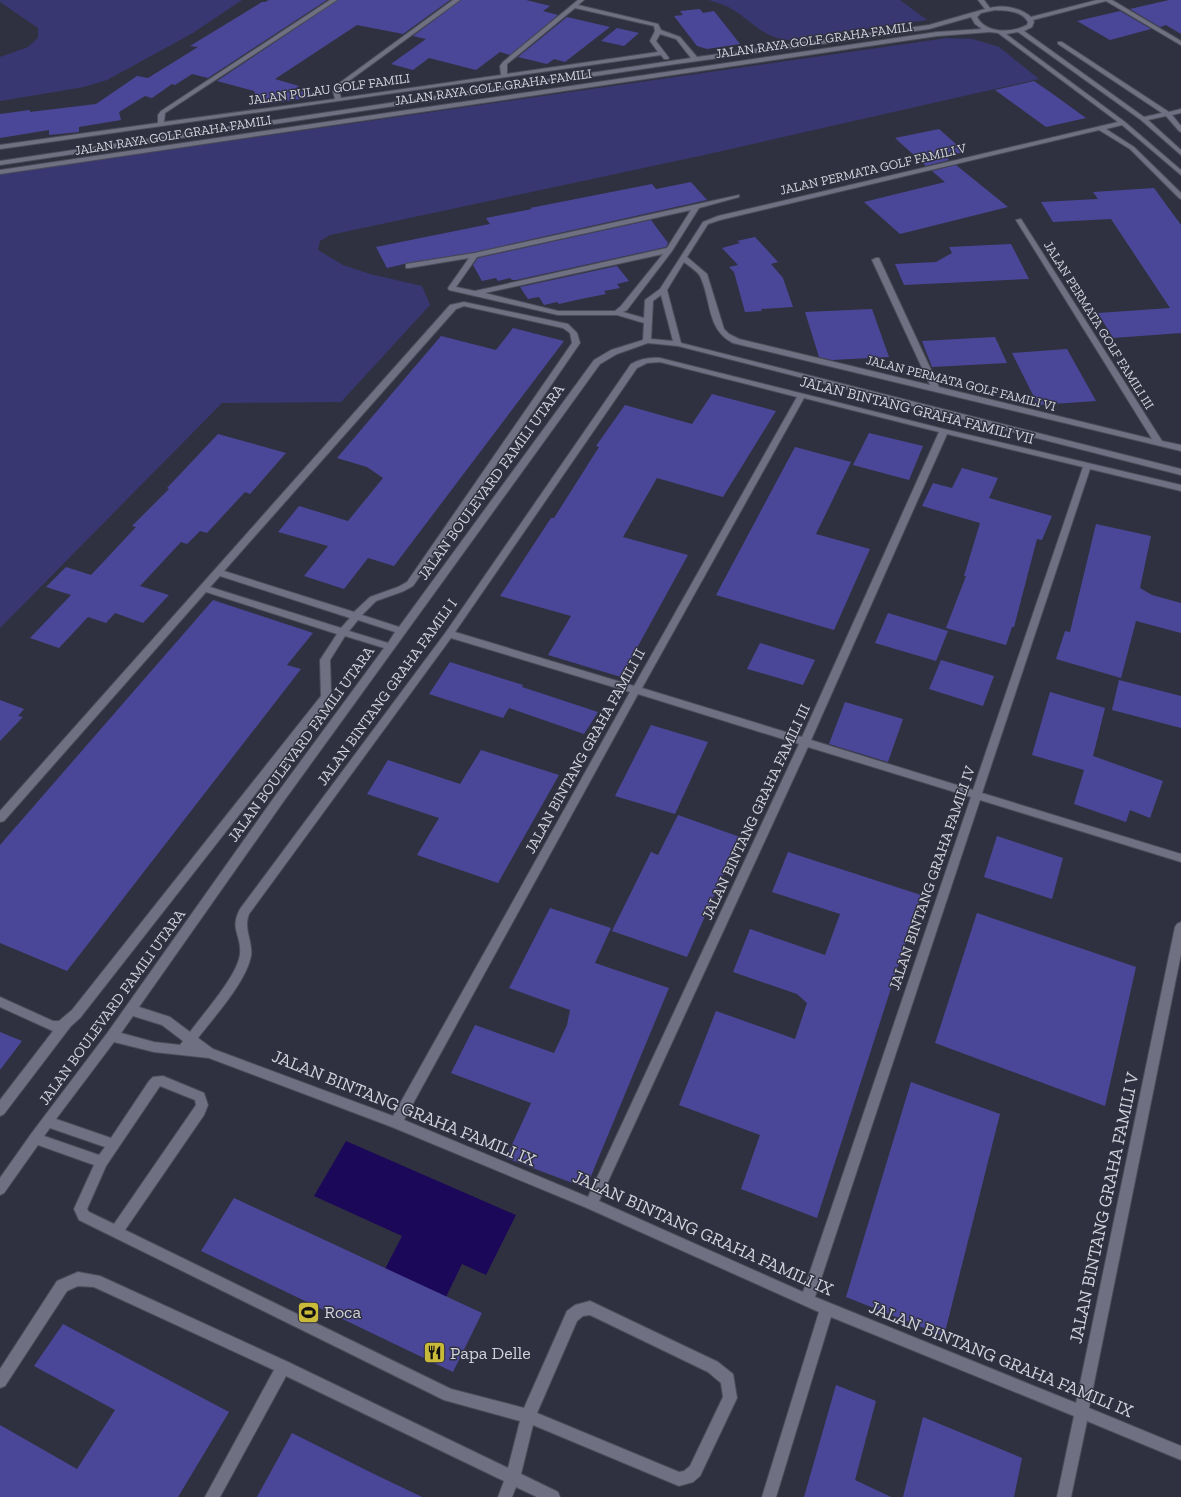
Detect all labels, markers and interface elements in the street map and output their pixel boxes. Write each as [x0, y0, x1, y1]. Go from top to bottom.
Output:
street label: JALAN RAYA GOLF GRAHA FAMILI [714, 19, 914, 61]
street label: JALAN RAYA GOLF GRAHA FAMILI [393, 66, 593, 108]
street label: JALAN PULAU GOLF FAMILI [247, 70, 411, 108]
street label: JALAN RAYA GOLF GRAHA FAMILI [74, 112, 272, 158]
street label: JALAN PERMATA GOLF FAMILI V [778, 140, 968, 198]
street label: JALAN PERMATA GOLF FAMILI III [1041, 238, 1157, 412]
street label: JALAN PERMATA GOLF FAMILI VI [865, 352, 1057, 414]
street label: JALAN BINTANG GRAHA FAMILI VII [798, 372, 1036, 448]
street label: JALAN BOULEVARD FAMILI UTARA [414, 380, 568, 583]
street label: JALAN BINTANG GRAHA FAMILI I [313, 595, 461, 789]
street label: JALAN BOULEVARD FAMILI UTARA [224, 642, 378, 845]
street label: JALAN BINTANG GRAHA FAMILI II [521, 645, 649, 856]
street label: JALAN BINTANG GRAHA FAMILI III [698, 701, 814, 923]
street label: JALAN BINTANG GRAHA FAMILI IV [885, 763, 979, 992]
street label: JALAN BOULEVARD FAMILI UTARA [35, 905, 189, 1108]
street label: JALAN BINTANG GRAHA FAMILI IX [269, 1045, 540, 1171]
street label: JALAN BINTANG GRAHA FAMILI V [1064, 1070, 1144, 1346]
street label: JALAN BINTANG GRAHA FAMILI IX [569, 1165, 837, 1301]
street label: JALAN BINTANG GRAHA FAMILI IX [866, 1296, 1137, 1422]
sports icon: Roca [295, 1299, 321, 1325]
place label: Roca [324, 1301, 361, 1323]
restaurant icon: Papa Delle [422, 1340, 448, 1366]
place label: Papa Delle [450, 1342, 531, 1364]

